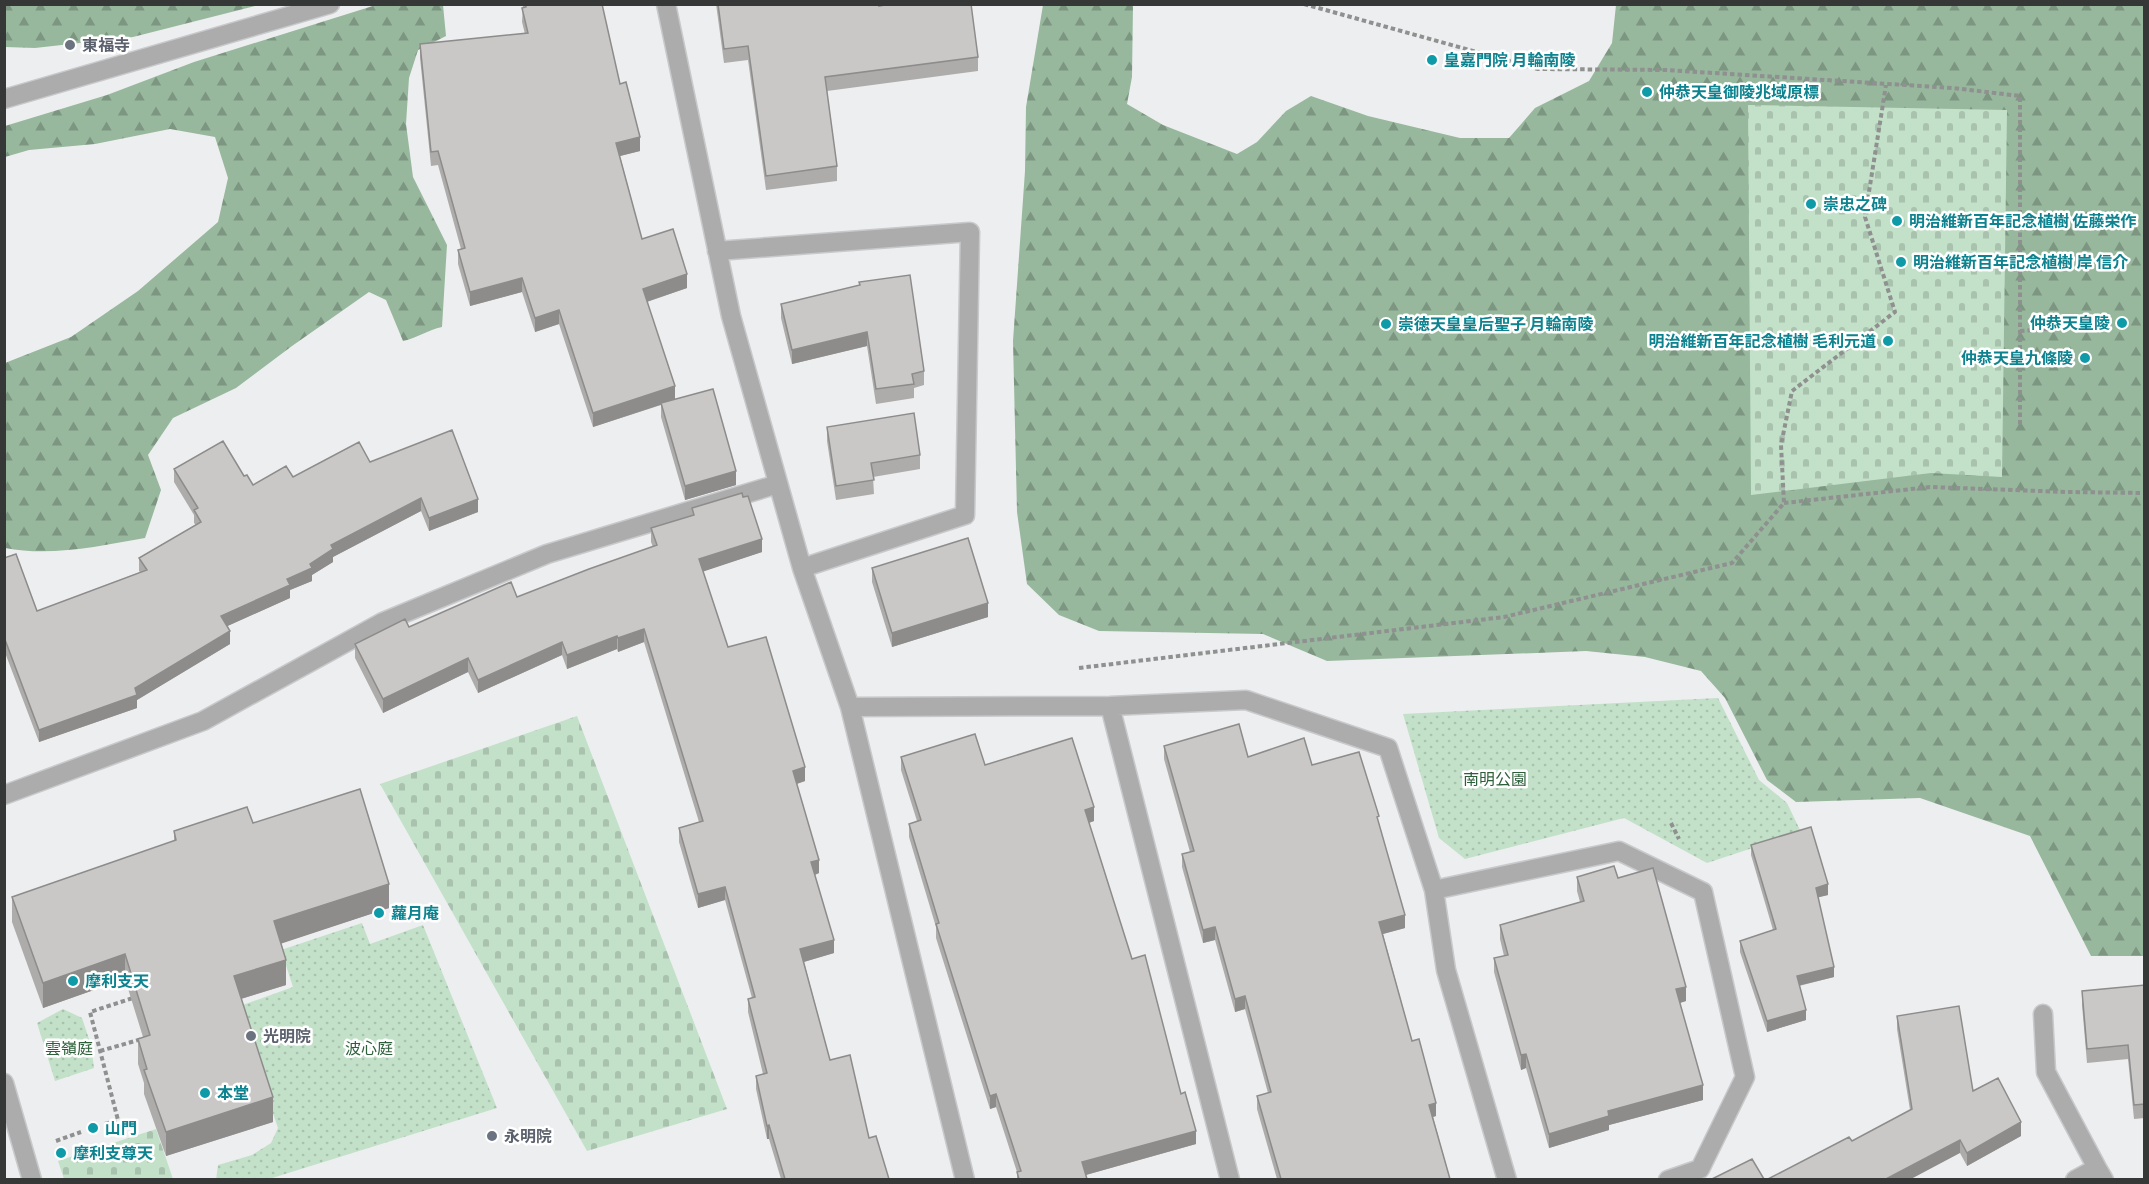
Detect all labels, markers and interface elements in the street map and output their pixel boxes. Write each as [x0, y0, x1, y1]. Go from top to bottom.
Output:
place label: 東福寺 [82, 36, 130, 55]
marker: 東福寺 [63, 38, 77, 52]
place label: 皇嘉門院 月輪南陵 [1444, 51, 1576, 70]
marker: 皇嘉門院 月輪南陵 [1425, 53, 1439, 67]
place label: 仲恭天皇御陵兆域原標 [1659, 83, 1819, 102]
marker: 仲恭天皇御陵兆域原標 [1640, 85, 1654, 99]
place label: 崇忠之碑 [1823, 195, 1887, 214]
marker: 崇忠之碑 [1804, 197, 1818, 211]
place label: 明治維新百年記念植樹 佐藤栄作 [1909, 212, 2137, 231]
marker: 明治維新百年記念植樹 佐藤栄作 [1890, 214, 1904, 228]
place label: 明治維新百年記念植樹 岸 信介 [1913, 253, 2128, 272]
marker: 明治維新百年記念植樹 岸 信介 [1894, 255, 1908, 269]
place label: 仲恭天皇陵 [2030, 314, 2110, 333]
place label: 崇徳天皇皇后聖子 月輪南陵 [1398, 315, 1594, 334]
marker: 仲恭天皇陵 [2115, 316, 2129, 330]
marker: 崇徳天皇皇后聖子 月輪南陵 [1379, 317, 1393, 331]
place label: 明治維新百年記念植樹 毛利元道 [1648, 332, 1876, 351]
marker: 明治維新百年記念植樹 毛利元道 [1881, 334, 1895, 348]
place label: 仲恭天皇九條陵 [1961, 349, 2073, 368]
marker: 仲恭天皇九條陵 [2078, 351, 2092, 365]
park label: 南明公園 [1463, 770, 1527, 789]
place label: 蘿月庵 [391, 904, 439, 923]
marker: 蘿月庵 [372, 906, 386, 920]
place label: 摩利支天 [85, 972, 149, 991]
marker: 摩利支天 [66, 974, 80, 988]
place label: 光明院 [263, 1027, 311, 1046]
marker: 光明院 [244, 1029, 258, 1043]
park label: 雲嶺庭 [45, 1039, 93, 1058]
park label: 波心庭 [345, 1039, 393, 1058]
place label: 本堂 [217, 1084, 249, 1103]
marker: 本堂 [198, 1086, 212, 1100]
place label: 山門 [105, 1119, 137, 1138]
marker: 山門 [86, 1121, 100, 1135]
place label: 永明院 [504, 1127, 552, 1146]
marker: 永明院 [485, 1129, 499, 1143]
place label: 摩利支尊天 [73, 1144, 153, 1163]
marker: 摩利支尊天 [54, 1146, 68, 1160]

